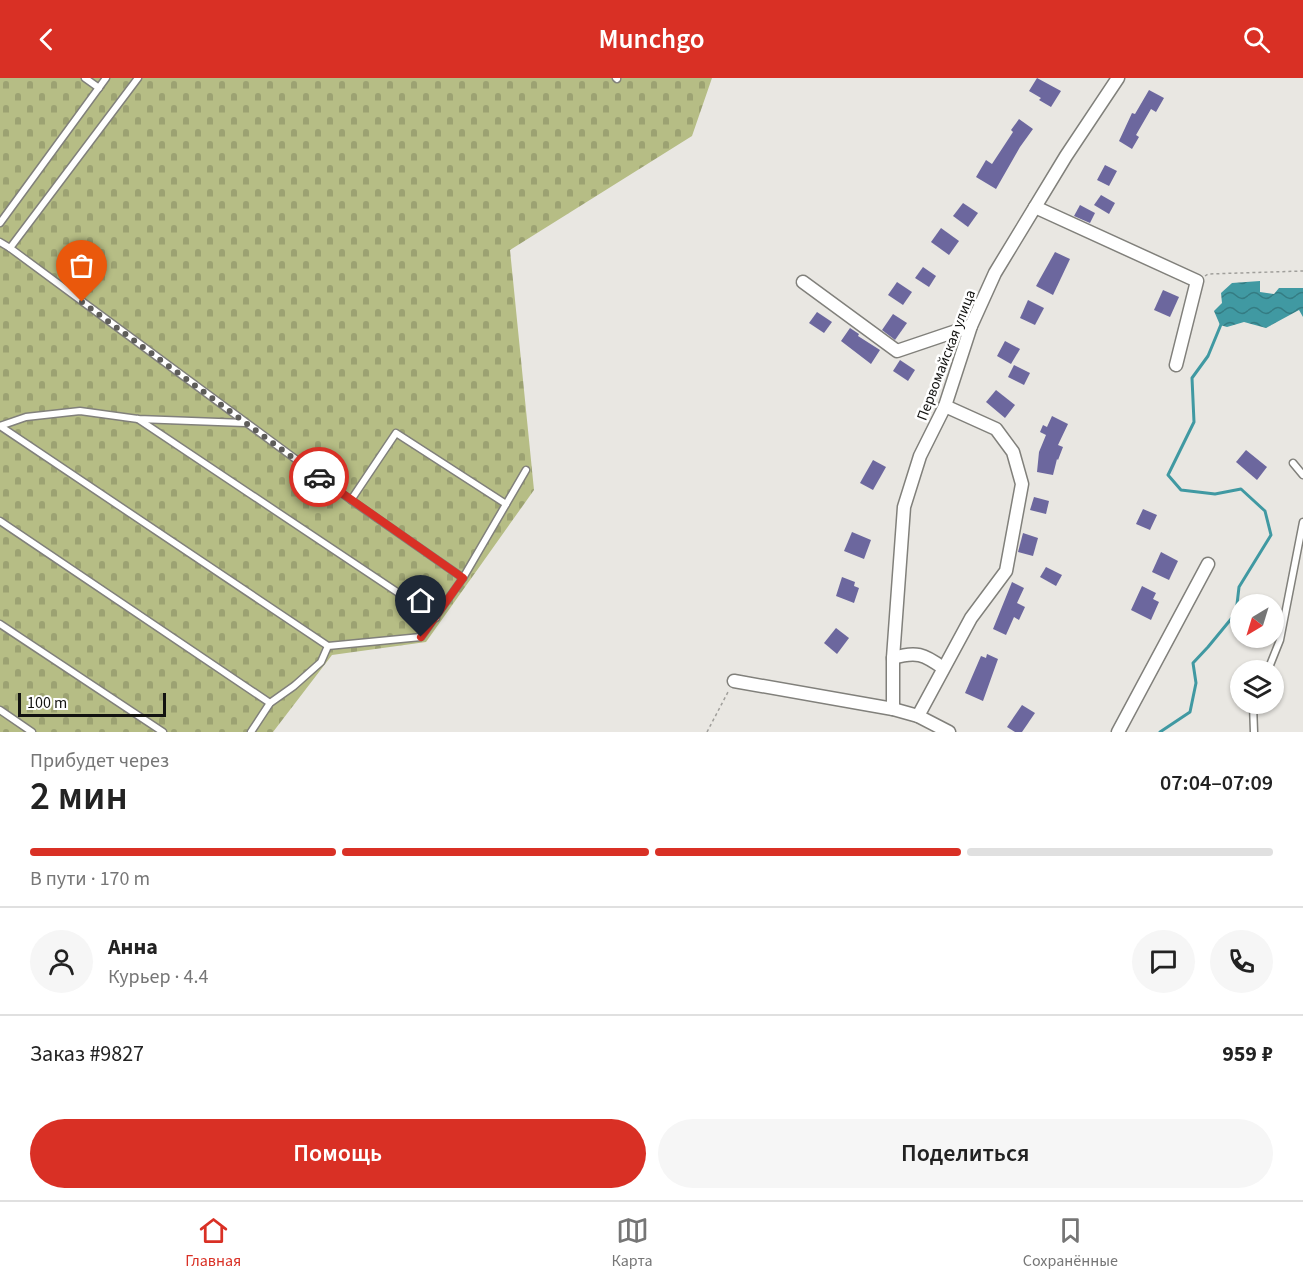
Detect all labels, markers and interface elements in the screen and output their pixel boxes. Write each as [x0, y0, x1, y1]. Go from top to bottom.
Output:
text: Munchgo [598, 20, 705, 59]
icon: back [30, 23, 63, 56]
icon: search [1240, 23, 1273, 56]
pin [56, 240, 107, 302]
icon: bag [65, 249, 98, 282]
street label: Первомайская улица [912, 287, 981, 424]
courier [289, 447, 349, 507]
icon: car [303, 461, 336, 494]
pin [395, 575, 446, 637]
icon: home [404, 584, 437, 617]
north arrow [1230, 594, 1284, 648]
map controls [1230, 594, 1284, 714]
button: layers [1230, 660, 1284, 714]
scale bar [18, 690, 166, 718]
text: 100 m [27, 692, 67, 714]
text: Прибудет через [30, 747, 169, 775]
text: 07:04–07:09 [1160, 767, 1273, 799]
text: 2 мин [30, 769, 128, 825]
text: В пути · 170 m [30, 865, 150, 893]
button: person [30, 930, 93, 993]
button: chat [1132, 930, 1195, 993]
button: phone [1210, 930, 1273, 993]
text: Анна [108, 931, 158, 963]
text: Курьер · 4.4 [108, 963, 208, 991]
text: Заказ #9827 [30, 1038, 144, 1070]
text: 959 ₽ [1222, 1038, 1273, 1070]
button: Помощь [30, 1119, 646, 1188]
button: Поделиться [658, 1119, 1273, 1188]
tab: Главная [185, 1214, 241, 1272]
tab: Карта [612, 1214, 653, 1272]
tab: Сохранённые [1023, 1214, 1118, 1272]

